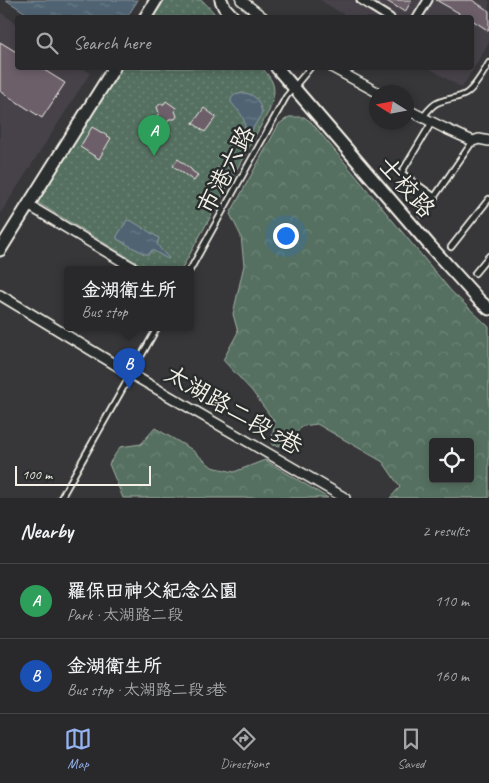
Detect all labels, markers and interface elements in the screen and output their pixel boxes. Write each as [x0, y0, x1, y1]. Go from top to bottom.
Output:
search box [15, 15, 474, 70]
icon: search [33, 29, 61, 57]
text: Search here [73, 31, 150, 55]
north arrow [369, 85, 414, 130]
pin: A [138, 115, 170, 156]
street label: 市港六路 [190, 121, 262, 219]
street label: 士校路 [372, 150, 442, 224]
your location [273, 223, 299, 249]
popup [64, 266, 194, 331]
text: 金湖衛生所 [81, 278, 177, 302]
text: Bus stop [81, 302, 128, 322]
pin: B [113, 348, 145, 389]
street label: 太湖路二段3巷 [159, 358, 309, 462]
map controls [429, 438, 474, 483]
button: locate [429, 438, 474, 483]
scale bar [15, 463, 151, 486]
text: 100 m [22, 466, 52, 483]
text: Nearby [20, 518, 73, 544]
text: 2 results [422, 521, 469, 541]
text: 羅保田神父紀念公園 [67, 579, 238, 603]
text: A [32, 591, 40, 611]
text: 110 m [435, 591, 469, 611]
text: Park · 太湖路二段 [67, 605, 183, 625]
text: 金湖衛生所 [67, 654, 162, 678]
text: B [32, 666, 40, 686]
text: 160 m [435, 666, 469, 686]
text: Bus stop · 太湖路二段3巷 [67, 680, 227, 700]
tab: Map [64, 725, 92, 772]
tab: Directions [220, 725, 269, 772]
tab: Saved [397, 725, 425, 772]

